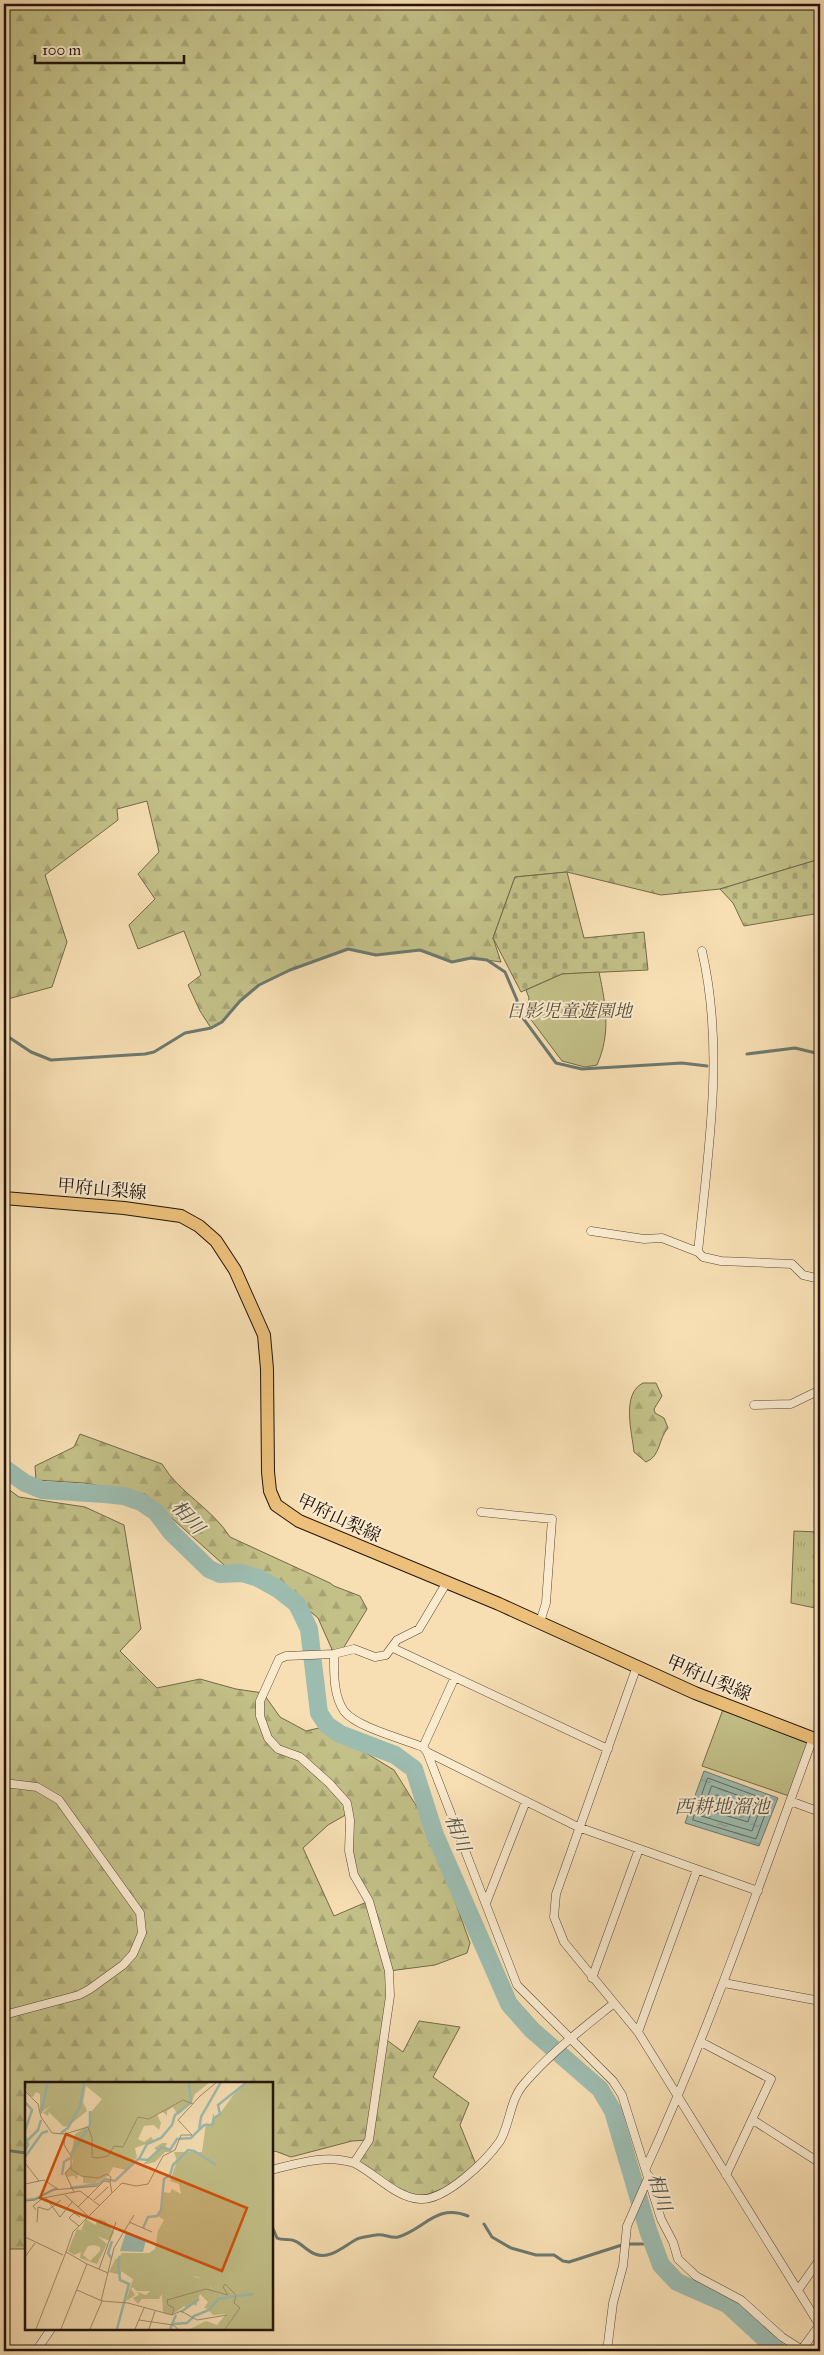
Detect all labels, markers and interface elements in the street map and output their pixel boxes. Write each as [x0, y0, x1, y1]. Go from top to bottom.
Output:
scale bar [35, 32, 184, 64]
text: 100 m [42, 41, 82, 59]
park label: 日影児童遊園地 [506, 1000, 634, 1022]
street label: 甲府山梨線 [56, 1174, 148, 1204]
street label: 甲府山梨線 [294, 1489, 384, 1547]
water label: 相川 [167, 1495, 211, 1540]
street label: 甲府山梨線 [663, 1650, 755, 1706]
water label: 西耕地溜池 [674, 1795, 771, 1818]
water label: 相川 [440, 1811, 476, 1857]
inset map [25, 2082, 272, 2330]
water label: 相川 [643, 2170, 677, 2215]

